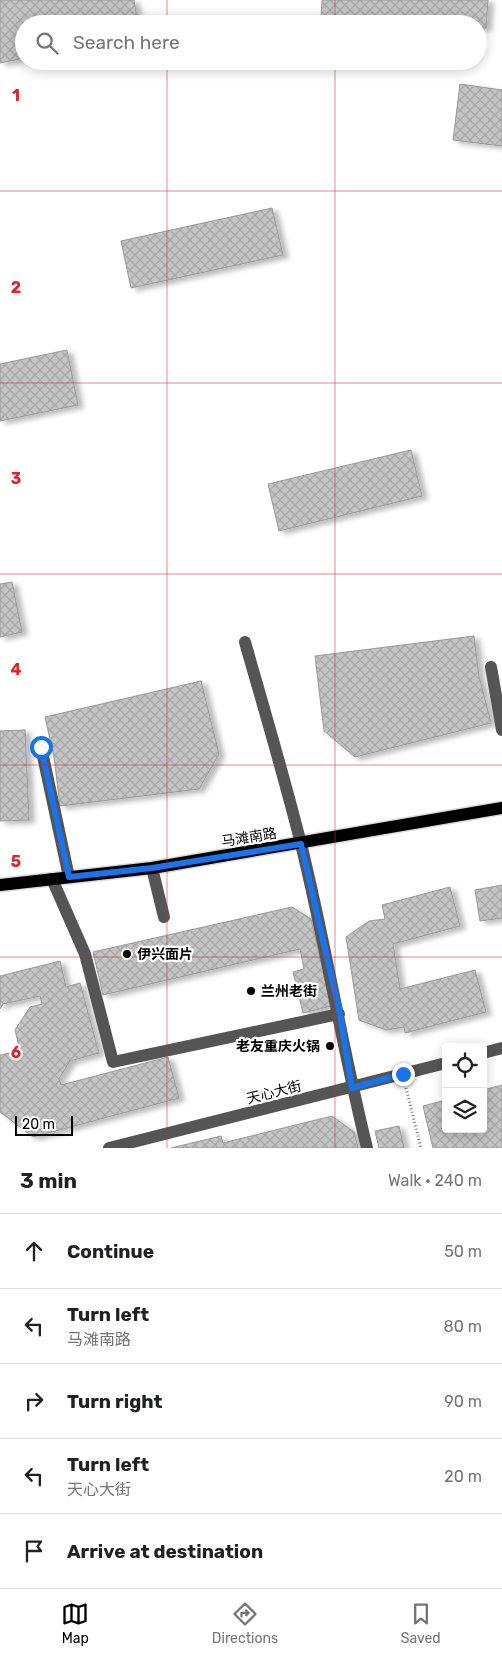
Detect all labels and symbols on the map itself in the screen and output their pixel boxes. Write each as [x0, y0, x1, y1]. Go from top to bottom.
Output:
text: 1 [12, 86, 20, 105]
text: 2 [11, 278, 21, 297]
text: 3 [11, 469, 21, 488]
text: 4 [11, 660, 22, 679]
route start [30, 736, 53, 759]
street label: 马滩南路 [220, 825, 278, 850]
text: 5 [11, 852, 21, 871]
place label: 伊兴面片 [137, 946, 193, 963]
marker: 伊兴面片 [121, 948, 133, 960]
place label: 兰州老街 [261, 983, 317, 1000]
marker: 兰州老街 [245, 985, 257, 997]
place label: 老友重庆火锅 [236, 1038, 320, 1055]
marker: 老友重庆火锅 [324, 1040, 336, 1052]
text: 6 [11, 1043, 21, 1062]
route end [392, 1063, 415, 1086]
street label: 天心大街 [245, 1077, 303, 1108]
scale bar [15, 1113, 72, 1136]

